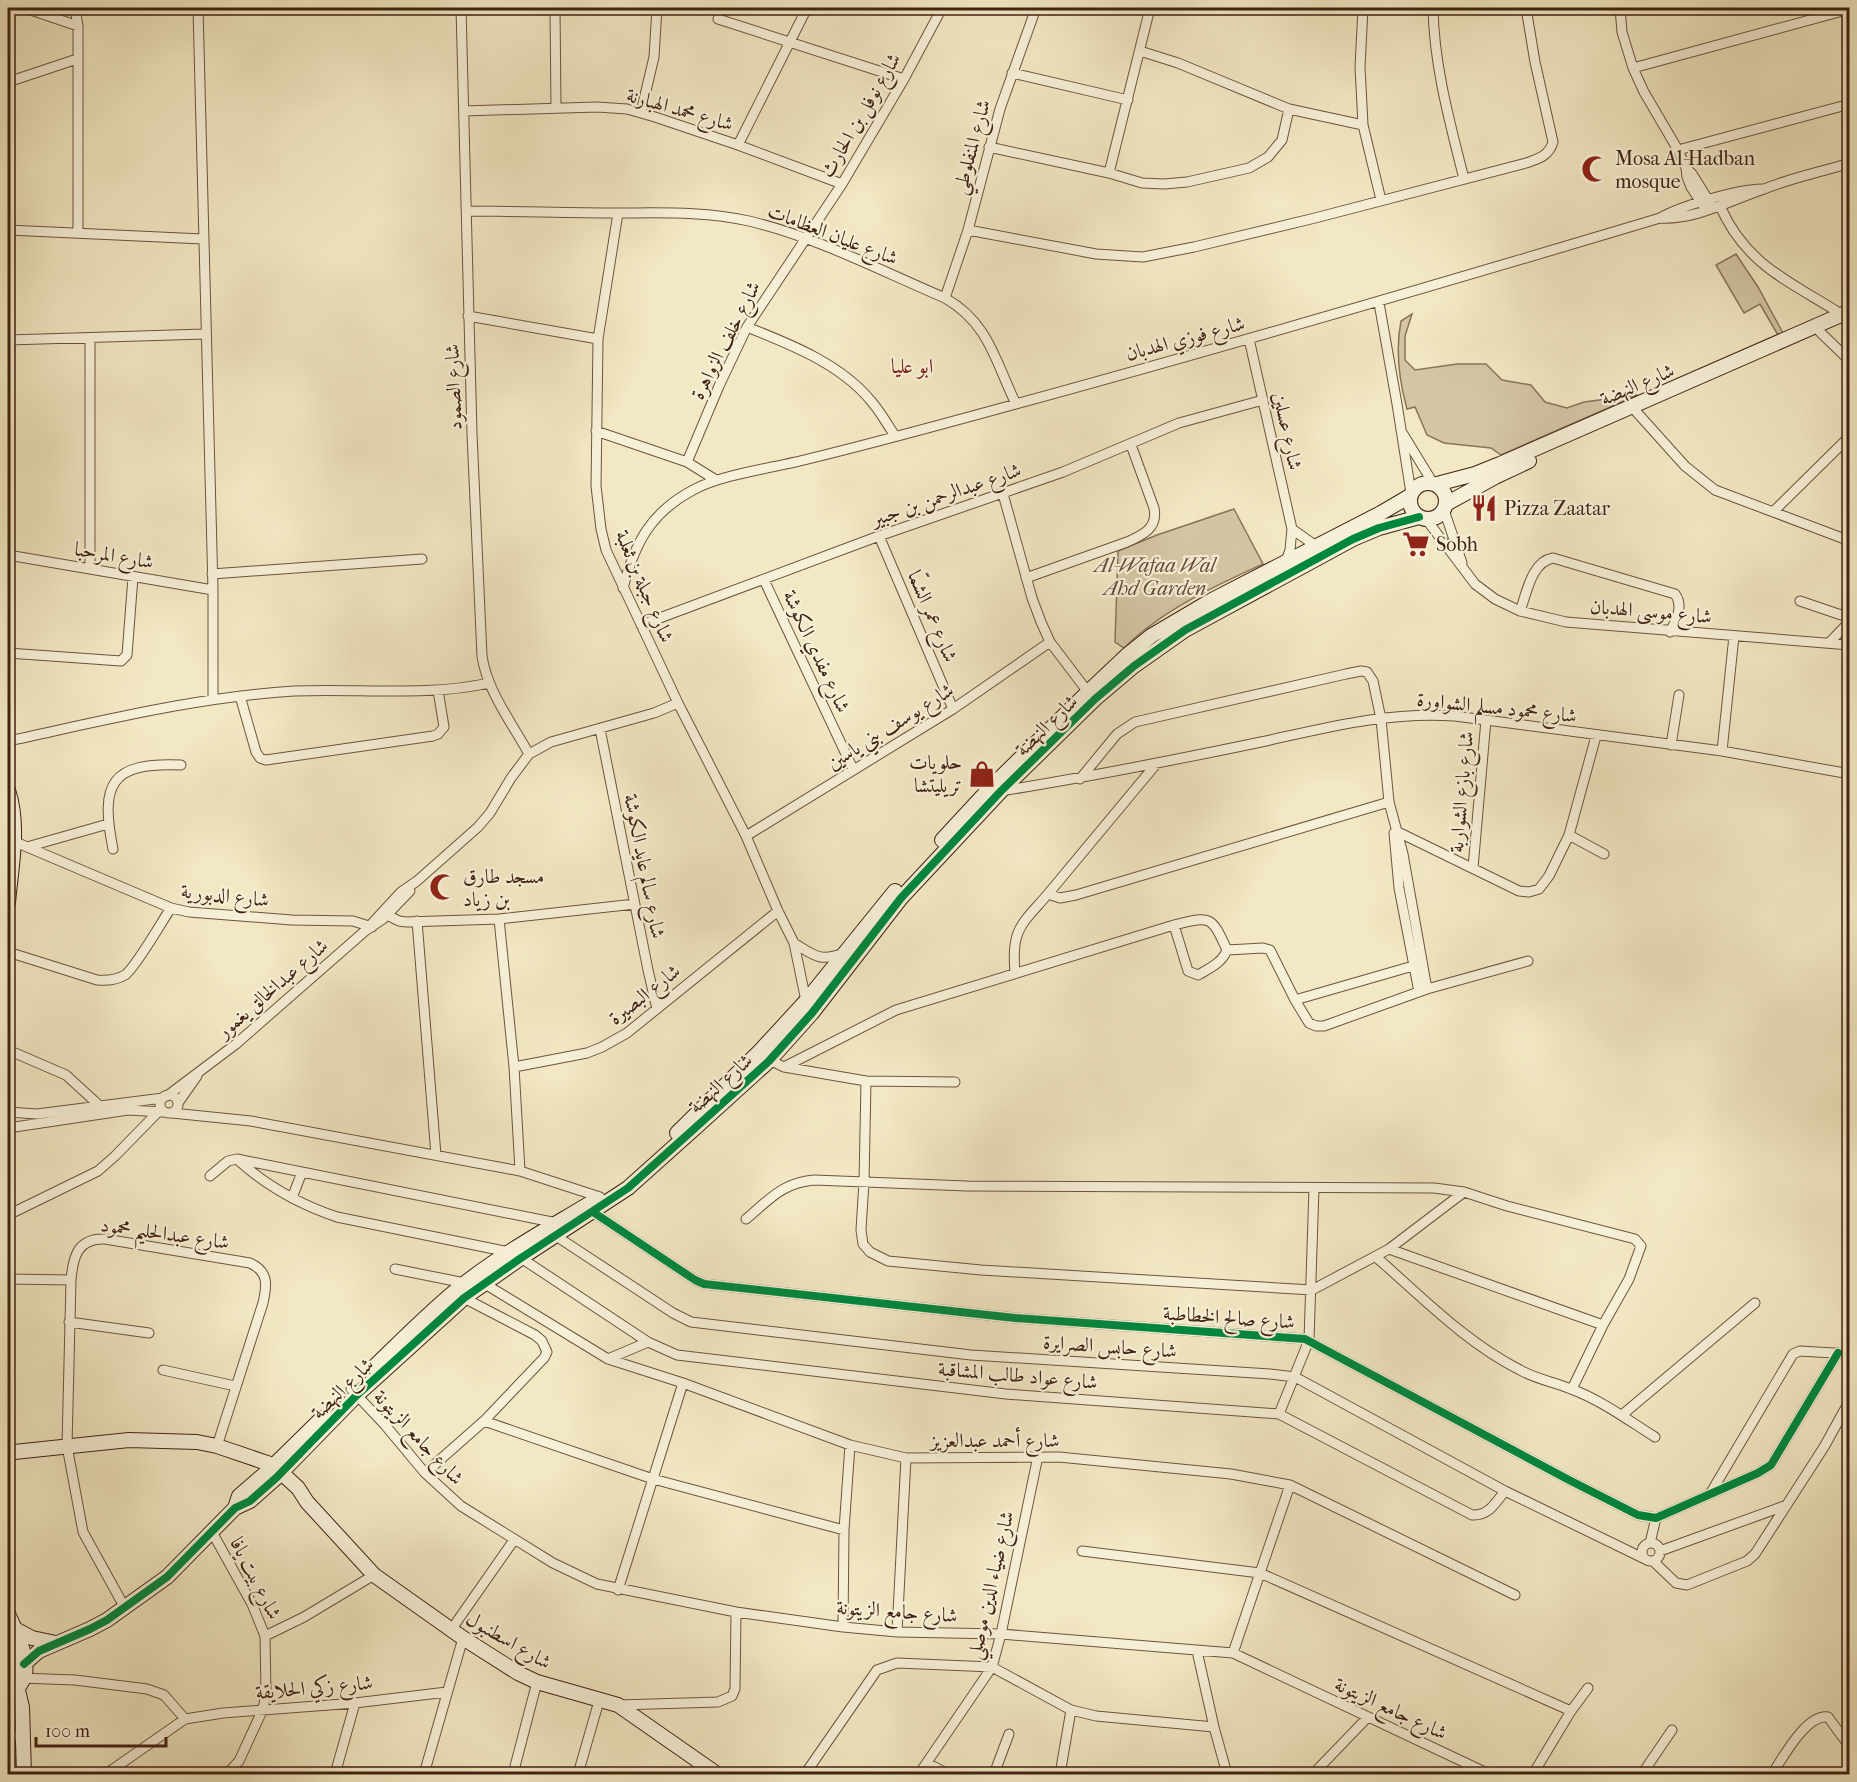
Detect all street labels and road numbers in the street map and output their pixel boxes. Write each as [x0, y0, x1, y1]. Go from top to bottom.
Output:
street label: شارع نوفل بن الحارث [815, 49, 911, 185]
street label: شارع محمد الهبارنة [622, 83, 736, 141]
street label: شارع المنفلوطي [948, 97, 1002, 199]
street label: شارع عليان العظامات [762, 199, 901, 275]
street label: شارع خلف الزواهرة [686, 277, 770, 406]
street label: شارع فوزي الهدبان [1123, 312, 1249, 371]
street label: شارع الصمود [440, 343, 472, 431]
street label: شارع النهضة [1597, 359, 1680, 416]
street label: شارع عسلين [1262, 390, 1307, 473]
street label: شارع عبدالرحمن بن جبير [866, 458, 1026, 537]
street label: شارع جبلة بن ثعلبة [605, 527, 679, 648]
street label: شارع المرحبا [72, 537, 155, 580]
street label: شارع عمر الشمّا [897, 566, 965, 668]
street label: شارع مفدي الكوشة [773, 586, 855, 719]
street label: شارع موسى الهدبان [1588, 595, 1713, 634]
street label: شارع يوسف بني ياسين [823, 678, 961, 780]
street label: شارع محمود مسلم الشواورة [1415, 688, 1578, 736]
street label: شارع النهضة [1010, 690, 1087, 765]
street label: شارع بازع الشواربة [1445, 730, 1484, 854]
street label: شارع سالم عايد الكوشة [613, 792, 670, 942]
street label: شارع الدبورية [179, 879, 270, 918]
street label: شارع عبدالخالق يغمور [211, 934, 336, 1049]
street label: شارع البصيرة [604, 959, 688, 1034]
street label: شارع النهضة [684, 1049, 761, 1122]
street label: شارع عبدالحليم محمود [98, 1213, 231, 1262]
street label: شارع صالح الخطاطبة [1162, 1301, 1296, 1340]
street label: شارع حابس الصرايرة [1042, 1330, 1178, 1369]
street label: شارع النهضة [306, 1353, 383, 1428]
street label: شارع عواد طالب المشاقبة [937, 1357, 1099, 1400]
street label: شارع جامع الزيتونة [364, 1385, 468, 1494]
street label: شارع أحمد عبدالعزيز [928, 1426, 1060, 1458]
street label: شارع ضياء الدين موصلي [962, 1509, 1027, 1663]
street label: شارع بيت يافا [220, 1533, 286, 1626]
street label: شارع جامع الزيتونة [835, 1596, 958, 1633]
street label: شارع اسطنبول [459, 1607, 555, 1679]
street label: شارع زكي الحلايقة [254, 1670, 374, 1710]
street label: شارع جامع الزيتونة [1328, 1672, 1451, 1750]

